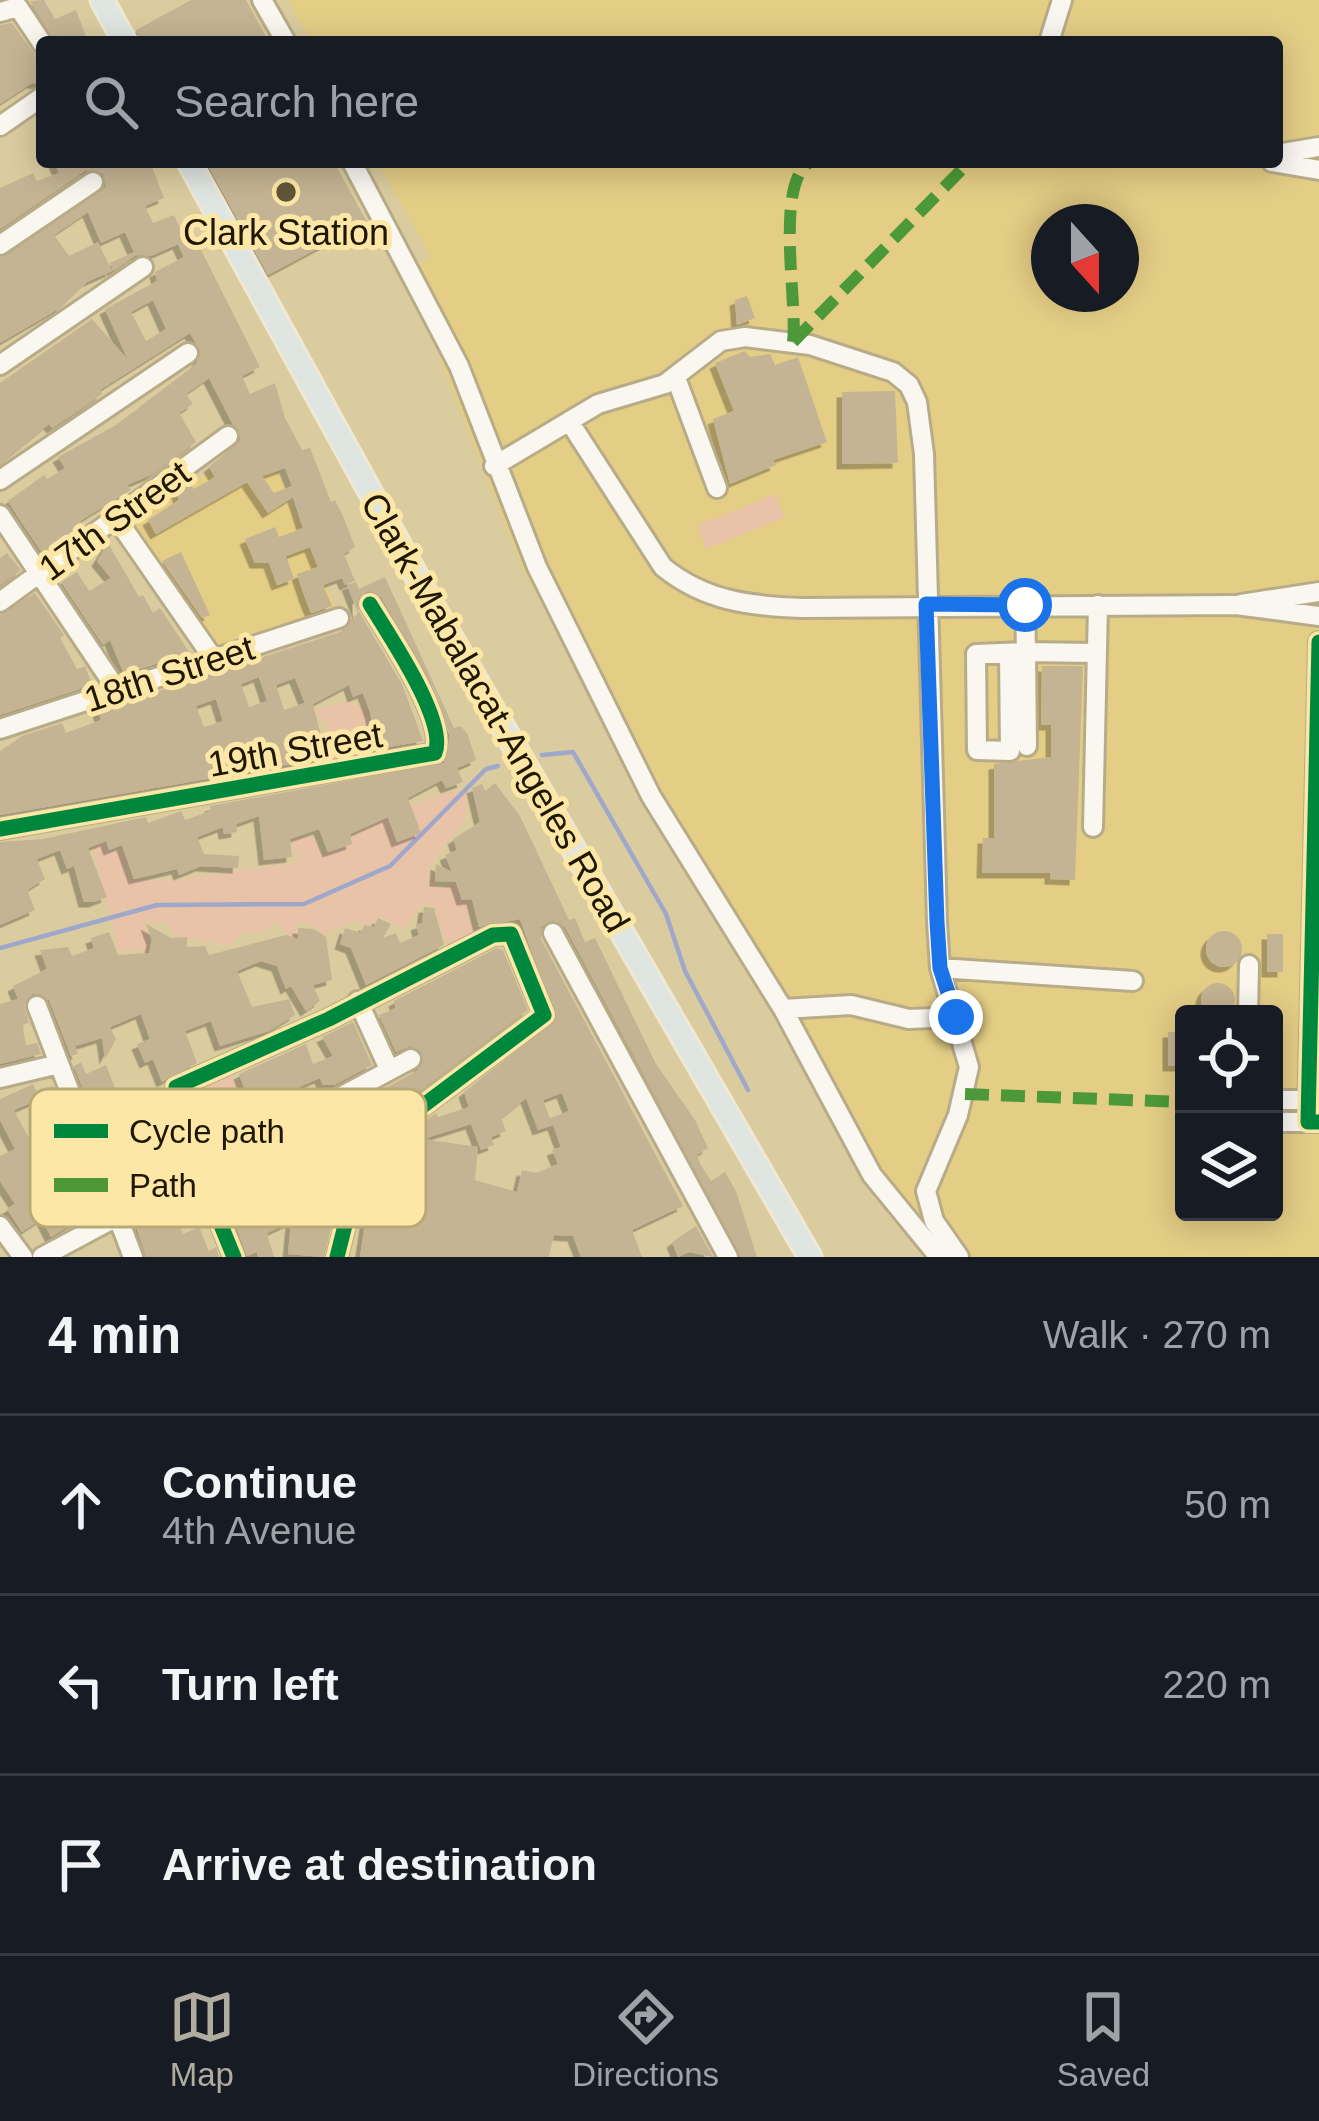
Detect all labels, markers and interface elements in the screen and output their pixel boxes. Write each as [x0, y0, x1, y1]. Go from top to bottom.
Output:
search box [36, 36, 1283, 168]
icon: search [78, 69, 144, 135]
text: Search here [174, 76, 419, 127]
marker: Clark Station [273, 179, 299, 205]
north arrow [1031, 204, 1139, 312]
place label: Clark Station [183, 212, 389, 253]
street label: 17th Street [31, 452, 198, 589]
street label: Clark-Mabalacat-Angeles Road [353, 485, 638, 939]
route start [998, 578, 1052, 632]
street label: 18th Street [79, 627, 259, 720]
street label: 19th Street [205, 714, 385, 785]
route end [929, 990, 983, 1044]
map controls [1175, 1005, 1283, 1221]
button: locate [1175, 1005, 1283, 1113]
legend [30, 1089, 426, 1227]
text: Cycle path [129, 1113, 285, 1150]
button: layers [1175, 1113, 1283, 1221]
text: Path [129, 1167, 197, 1204]
text: 4 min [48, 1307, 181, 1364]
text: Walk · 270 m [1043, 1313, 1271, 1356]
text: Continue [162, 1457, 357, 1508]
icon: ahead [48, 1472, 114, 1538]
text: 50 m [1184, 1483, 1271, 1526]
text: 4th Avenue [162, 1509, 356, 1552]
icon: left [48, 1652, 114, 1718]
text: Turn left [162, 1659, 339, 1710]
text: 220 m [1163, 1663, 1271, 1706]
icon: arrive [48, 1832, 114, 1898]
text: Arrive at destination [162, 1839, 597, 1890]
tab: Map [169, 1984, 235, 2094]
tab: Directions [572, 1984, 719, 2094]
tab: Saved [1057, 1984, 1150, 2094]

